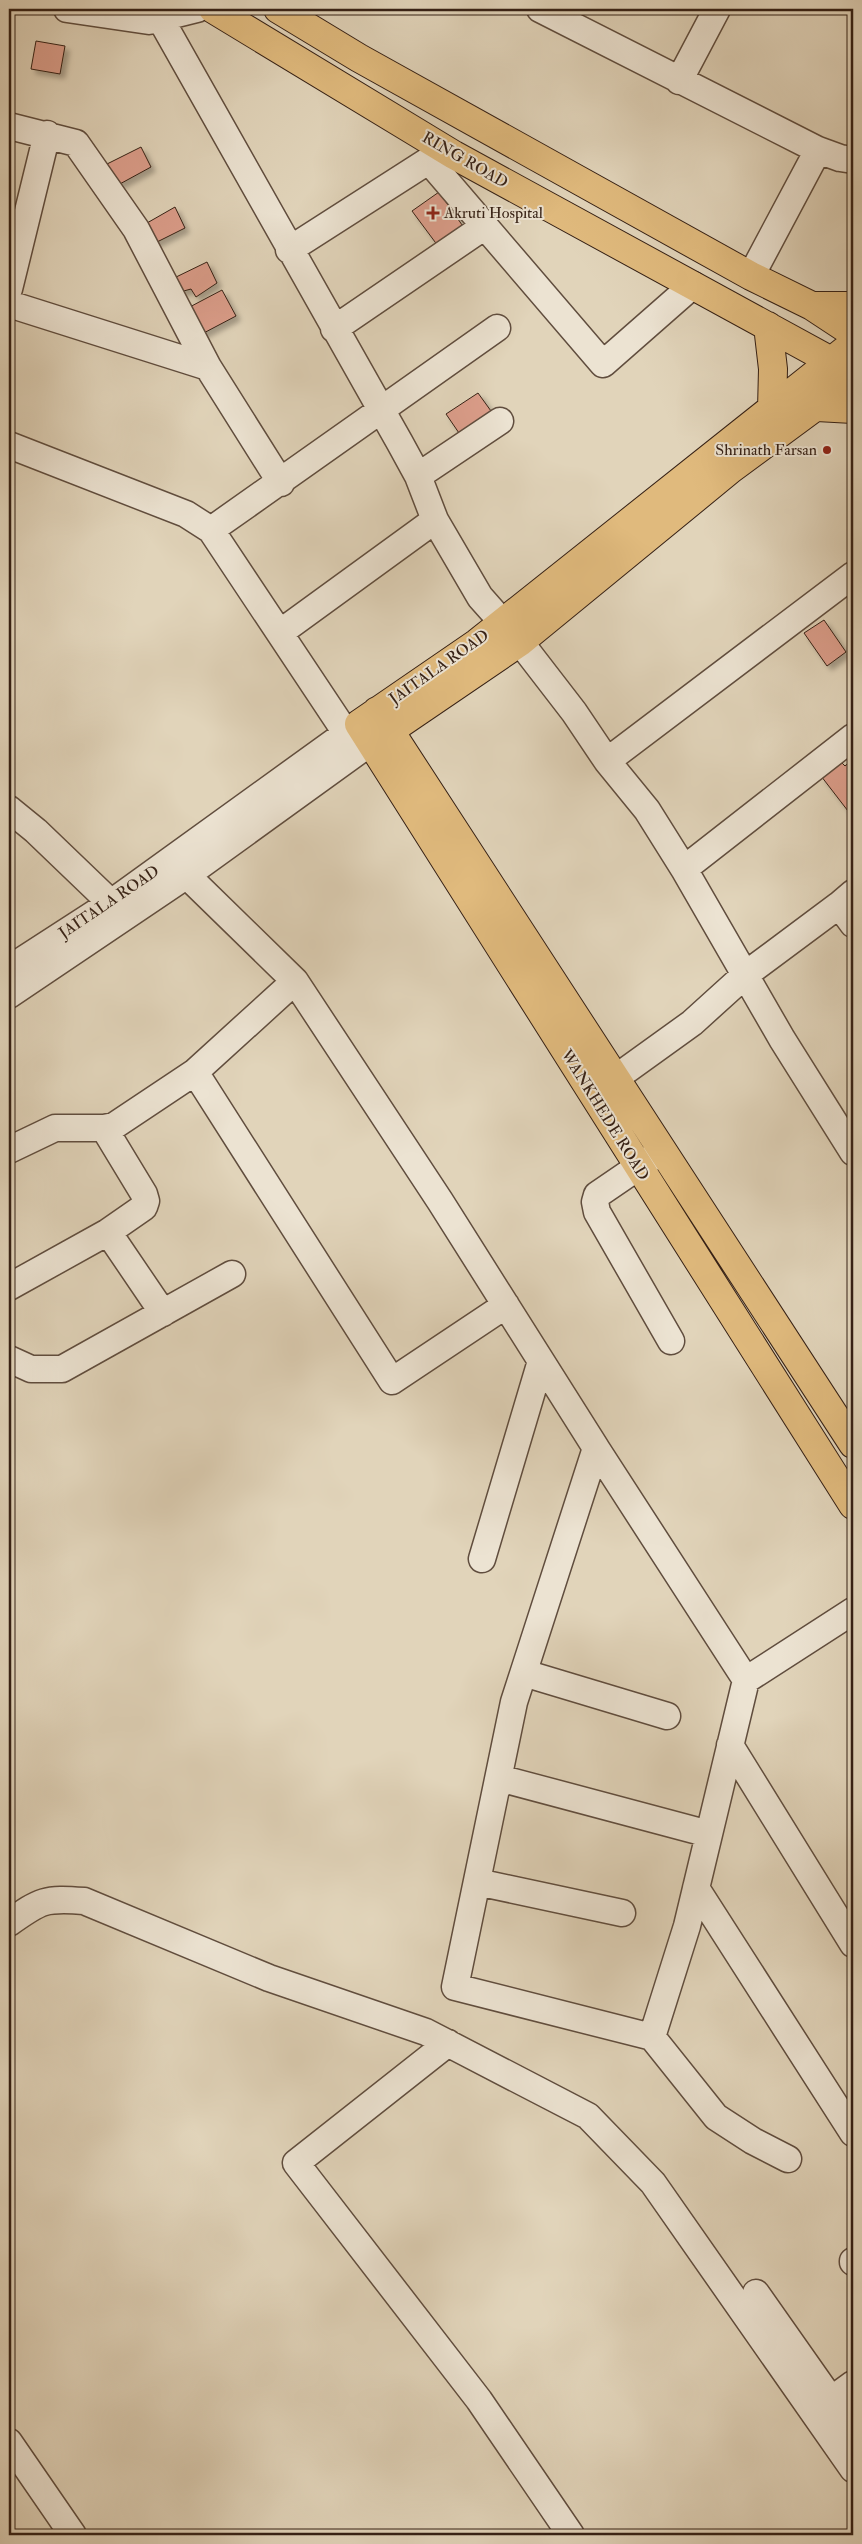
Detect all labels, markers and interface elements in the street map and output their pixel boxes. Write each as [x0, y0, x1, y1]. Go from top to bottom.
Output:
street label: RING ROAD [418, 127, 512, 193]
place label: Akruti Hospital [443, 203, 543, 224]
marker: Akruti Hospital [426, 206, 440, 220]
place label: Shrinath Farsan [715, 440, 817, 460]
marker: Shrinath Farsan [821, 444, 833, 456]
street label: JAITALA ROAD [384, 625, 493, 710]
street label: JAITALA ROAD [54, 861, 164, 944]
street label: WANKHEDE ROAD [556, 1045, 653, 1184]

